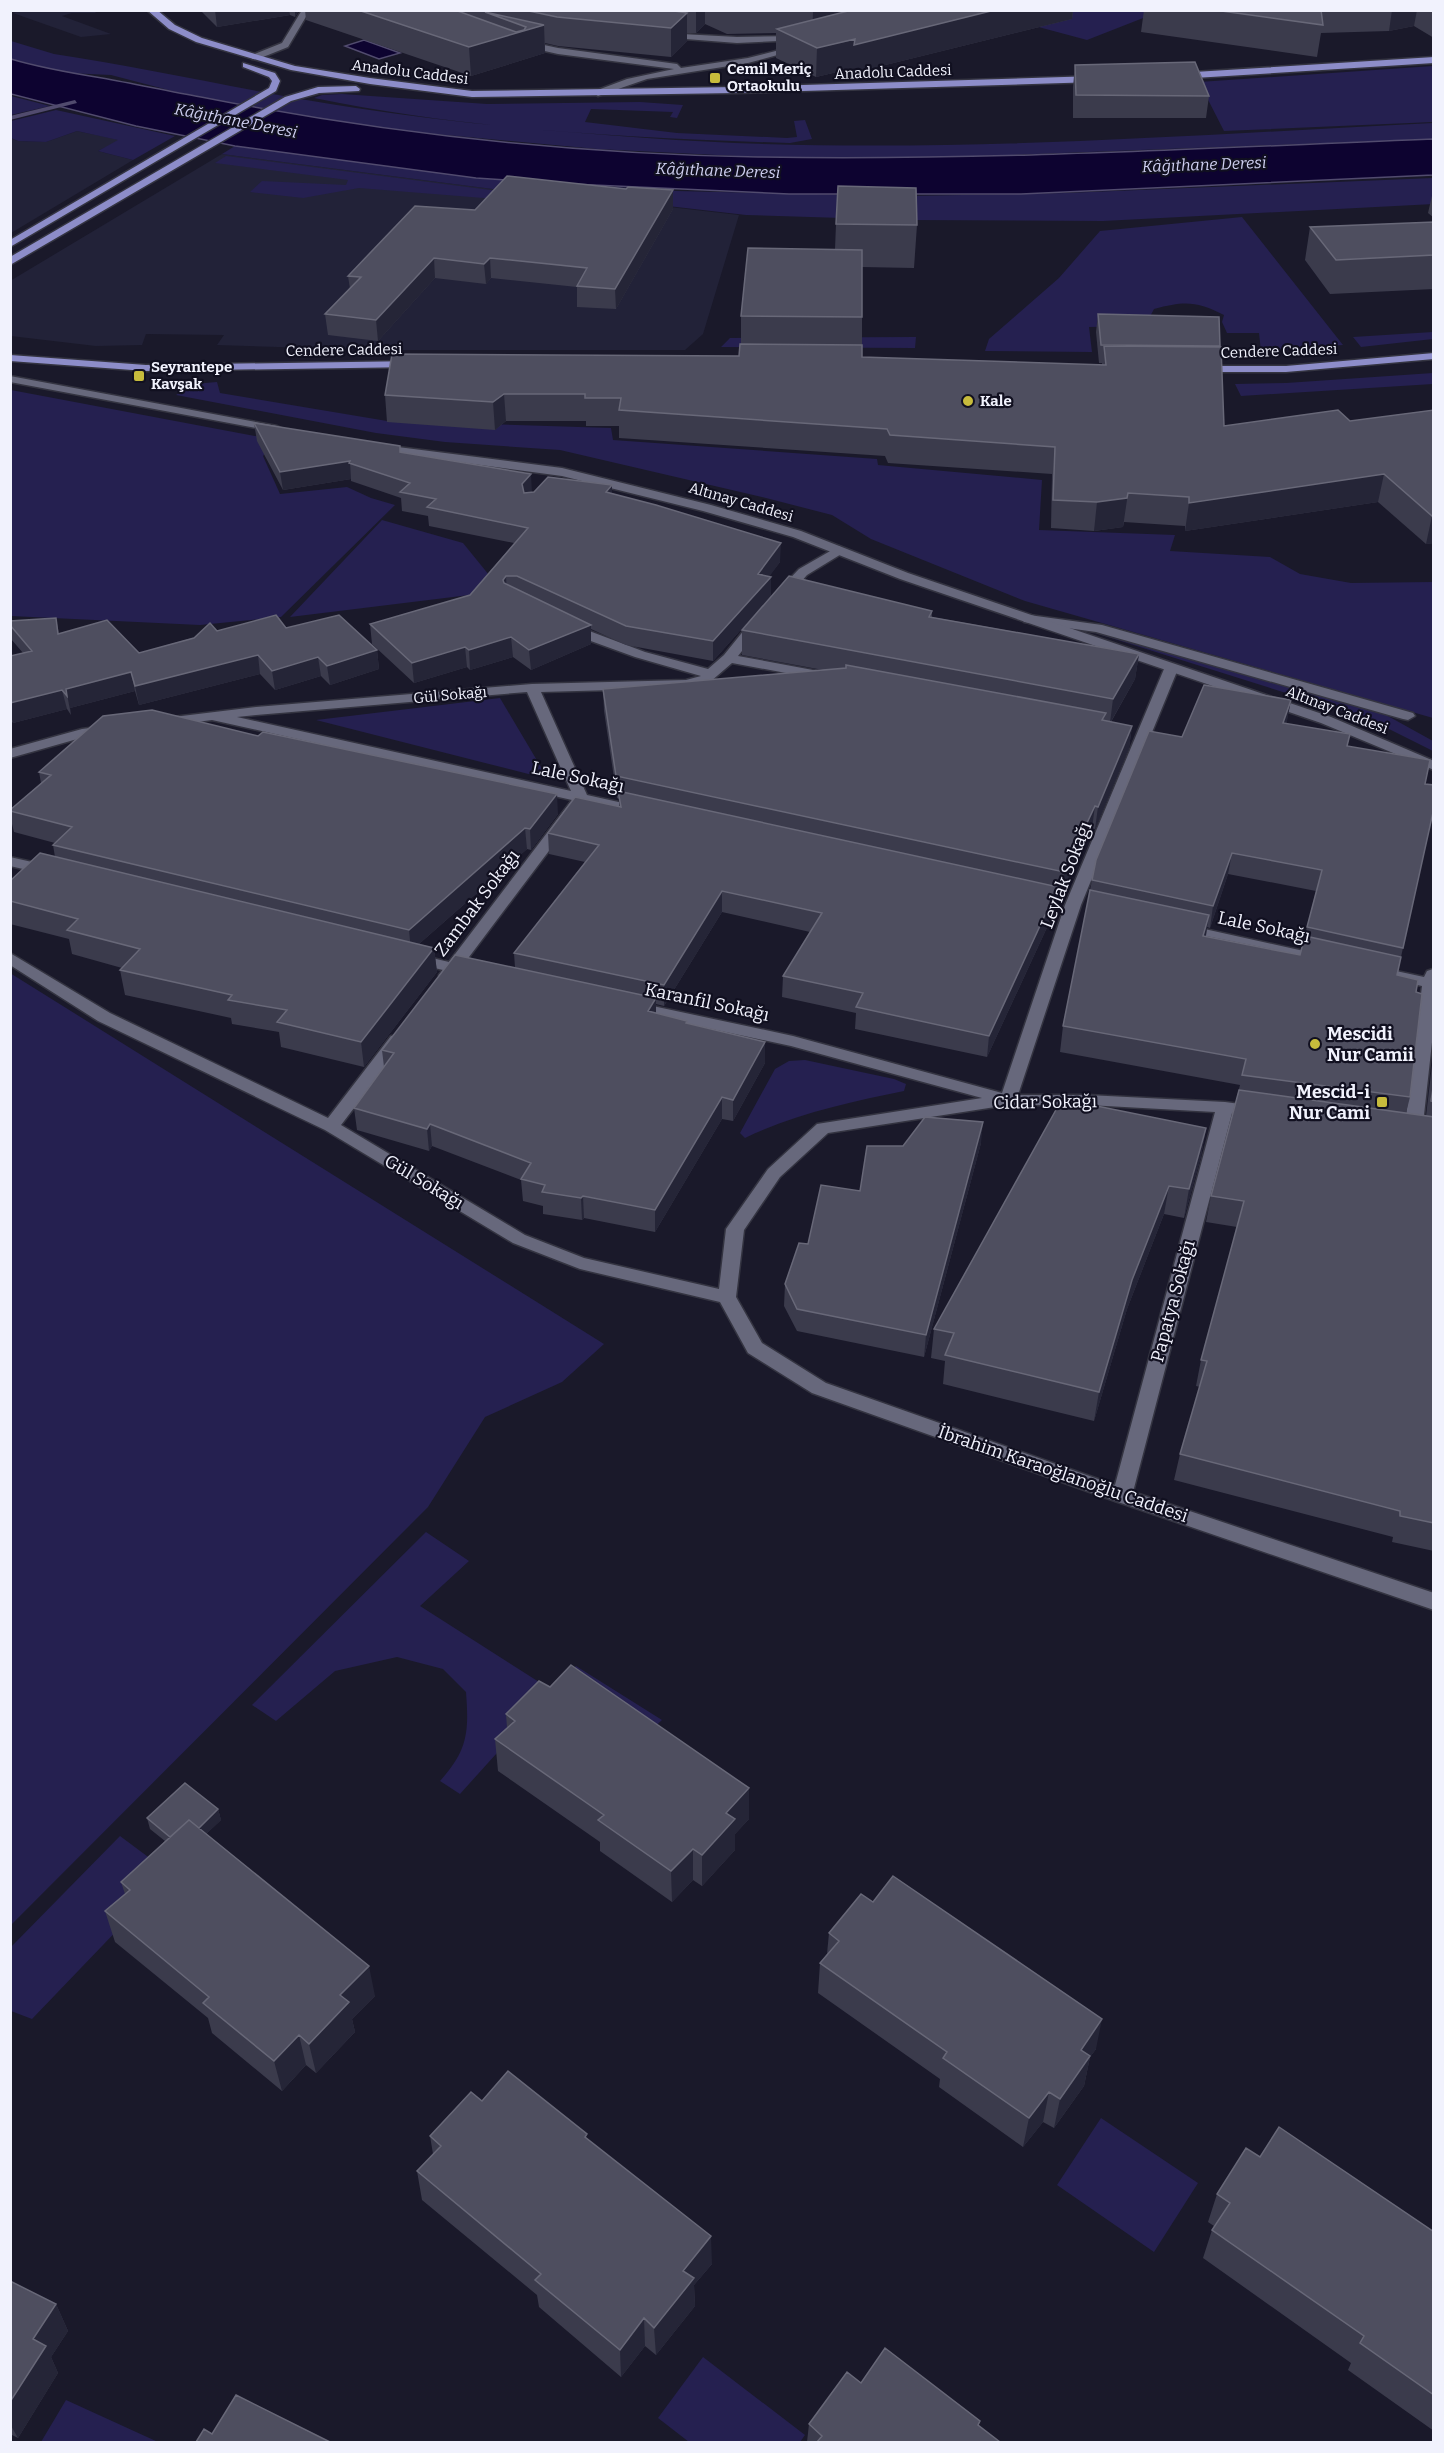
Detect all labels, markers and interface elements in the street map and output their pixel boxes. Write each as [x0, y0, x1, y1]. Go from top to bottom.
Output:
street label: Anadolu Caddesi [351, 56, 470, 88]
place label: Cemil Meriç Ortaokulu [727, 60, 812, 95]
street label: Anadolu Caddesi [834, 61, 952, 83]
marker: Cemil Meriç Ortaokulu [708, 71, 722, 85]
water label: Kâğıthane Deresi [173, 99, 299, 142]
water label: Kâğıthane Deresi [1141, 153, 1267, 176]
water label: Kâğıthane Deresi [655, 159, 781, 182]
street label: Cendere Caddesi [285, 340, 403, 360]
street label: Cendere Caddesi [1220, 340, 1338, 362]
place label: Seyrantepe Kavşak [151, 358, 232, 393]
marker: Seyrantepe Kavşak [132, 369, 146, 383]
place label: Kale [980, 392, 1012, 410]
marker: Kale [961, 394, 975, 408]
street label: Altınay Caddesi [687, 478, 796, 526]
street label: Altınay Caddesi [1283, 682, 1391, 738]
street label: Gül Sokağı [412, 683, 488, 707]
street label: Lale Sokağı [530, 756, 626, 798]
street label: Leylak Sokağı [1036, 818, 1096, 932]
street label: Zambak Sokağı [430, 845, 524, 961]
street label: Lale Sokağı [1216, 906, 1312, 948]
street label: Karanfil Sokağı [643, 978, 771, 1026]
place label: Mescidi Nur Camii [1327, 1023, 1414, 1066]
marker: Mescidi Nur Camii [1308, 1037, 1322, 1051]
place label: Mescid-i Nur Cami [1289, 1081, 1370, 1124]
street label: Cidar Sokağı [993, 1090, 1097, 1114]
marker: Mescid-i Nur Cami [1375, 1095, 1389, 1109]
street label: Gül Sokağı [380, 1150, 468, 1214]
street label: Papatya Sokağı [1146, 1238, 1200, 1364]
street label: İbrahim Karaoğlanoğlu Caddesi [935, 1421, 1191, 1527]

